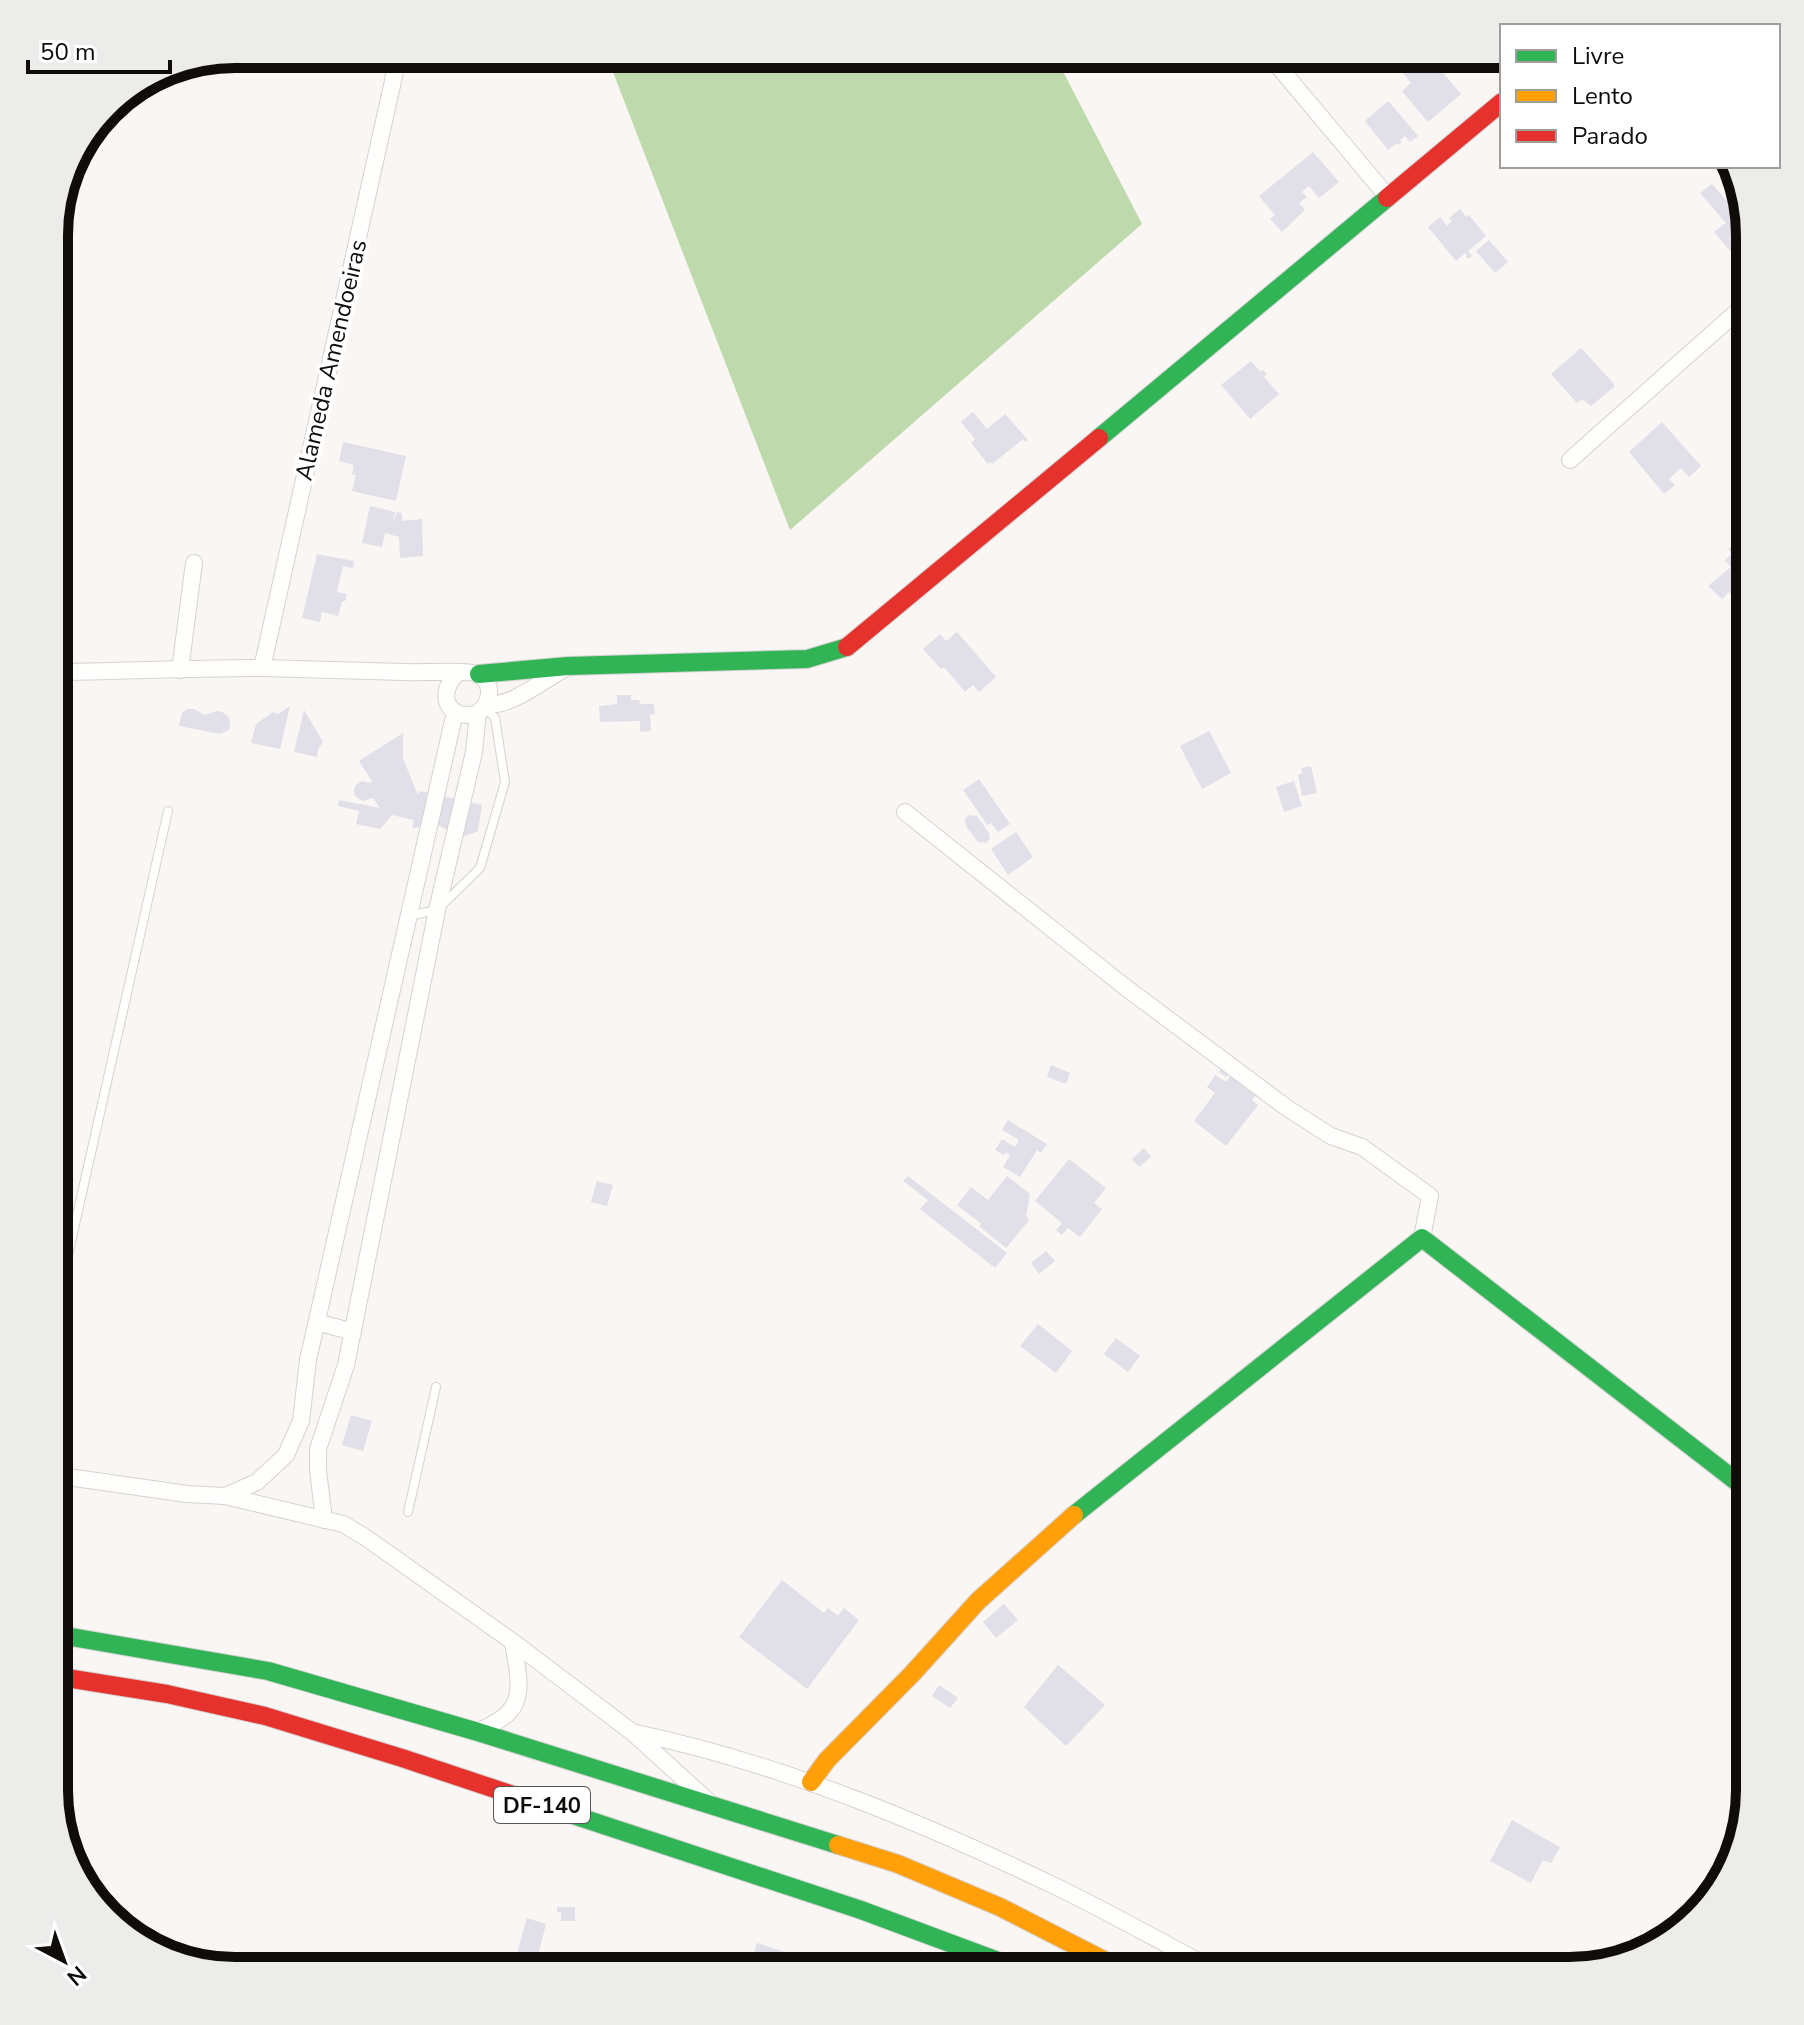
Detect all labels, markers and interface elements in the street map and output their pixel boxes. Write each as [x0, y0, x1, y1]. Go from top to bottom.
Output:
scale bar [28, 24, 170, 74]
legend [1500, 24, 1780, 168]
text: 50 m [40, 36, 96, 68]
text: Livre [1572, 40, 1624, 72]
text: Lento [1572, 80, 1633, 112]
text: Parado [1572, 120, 1648, 152]
street label: Alameda Amendoeiras [288, 236, 374, 484]
road number: DF-140 [494, 1787, 590, 1823]
north arrow [24, 1921, 104, 2001]
text: N [60, 1959, 93, 1992]

